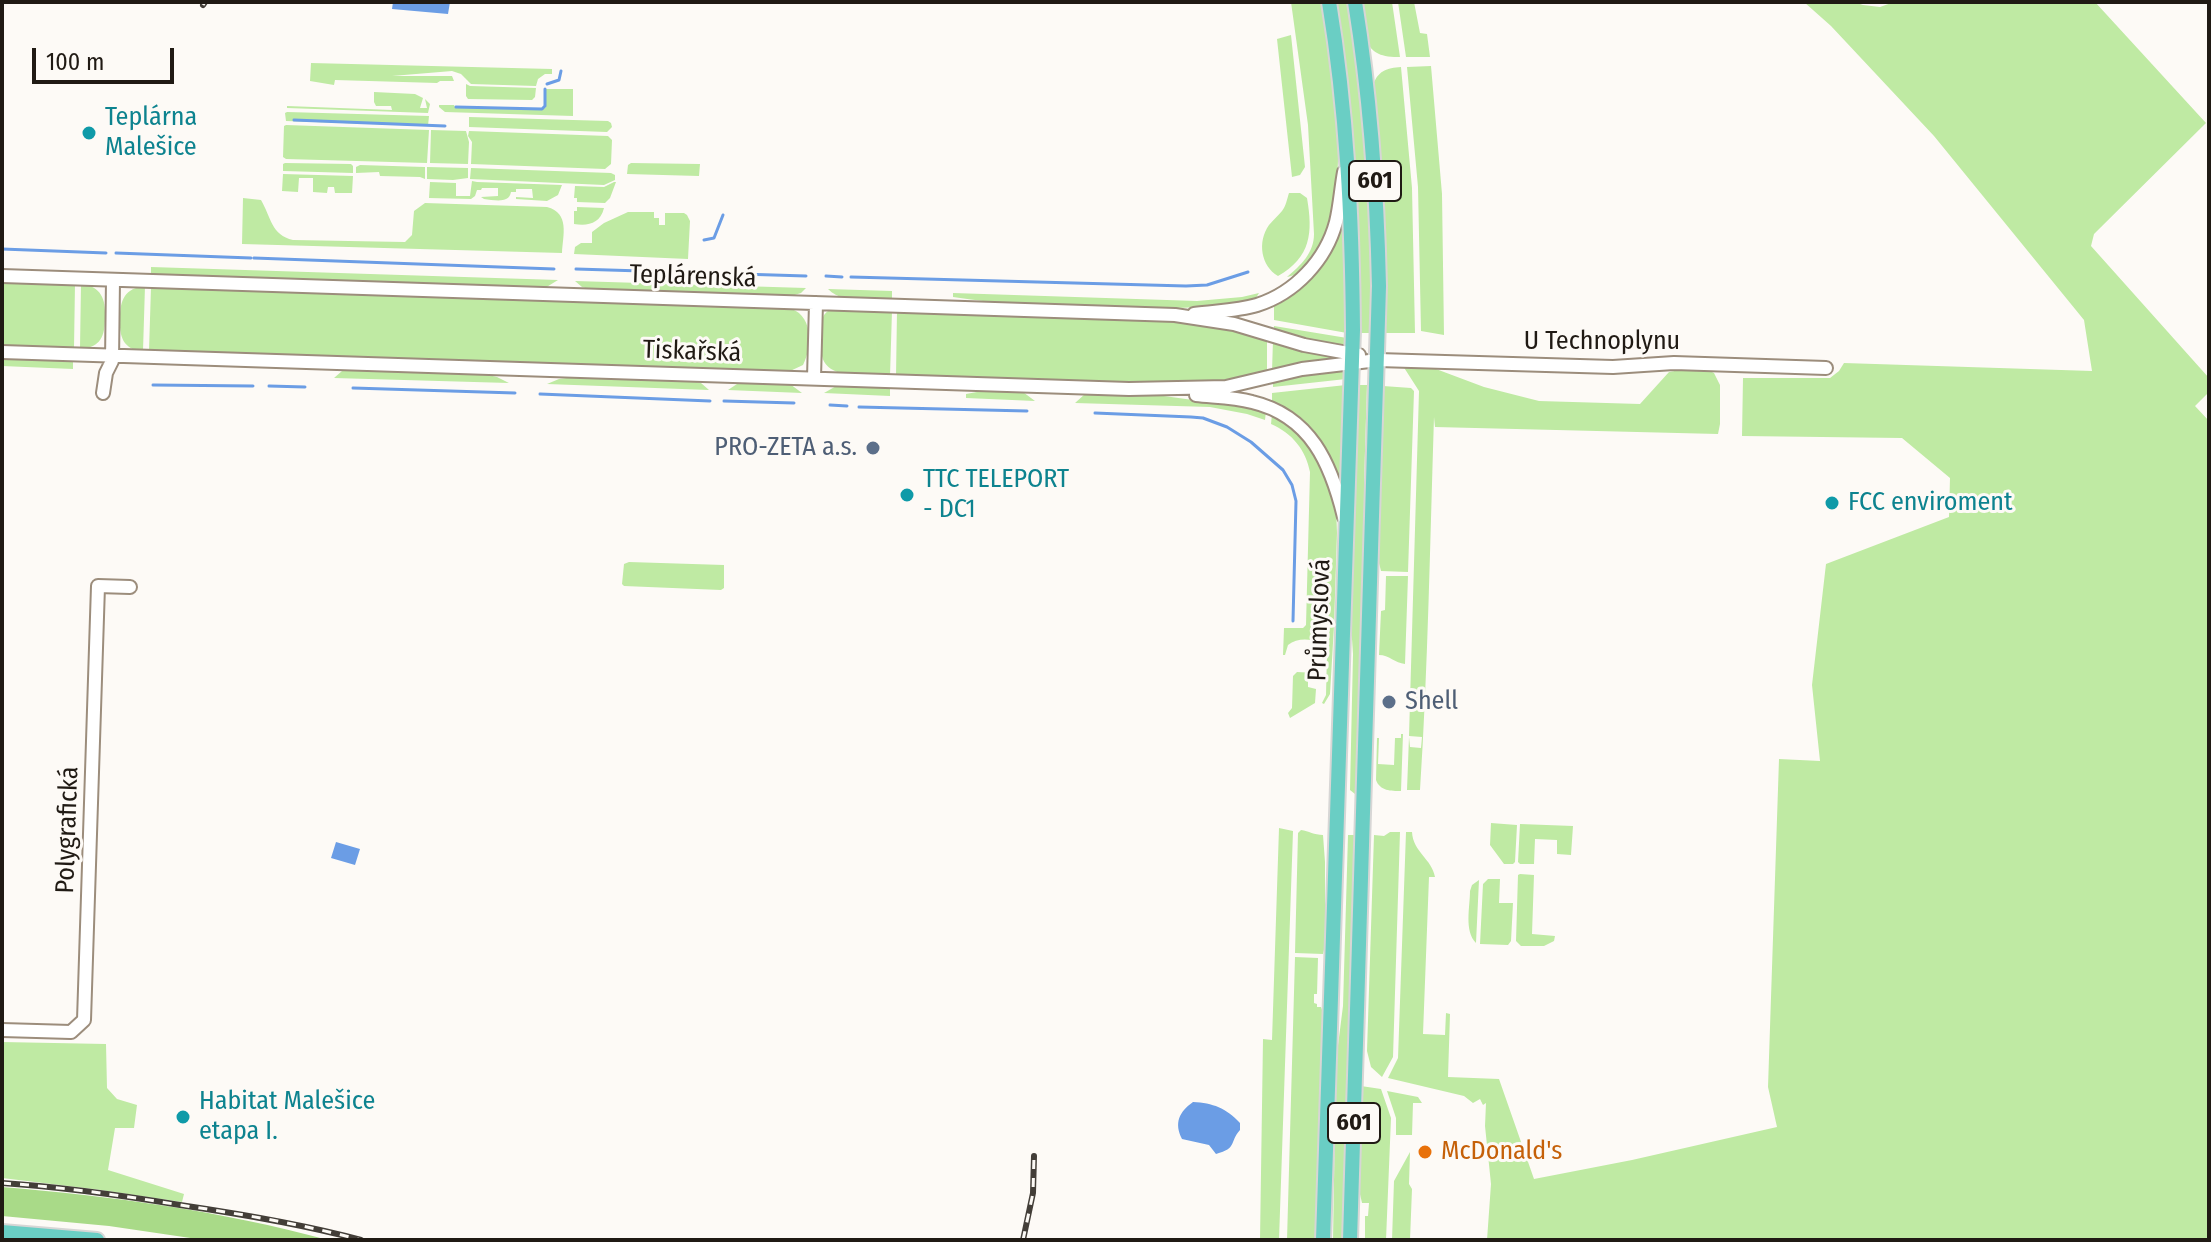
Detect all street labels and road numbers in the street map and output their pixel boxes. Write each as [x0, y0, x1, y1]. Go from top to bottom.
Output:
road number: 601 [1349, 161, 1401, 201]
street label: Teplárenská [629, 259, 757, 295]
street label: U Technoplynu [1524, 326, 1680, 358]
street label: Tiskařská [642, 335, 742, 369]
street label: Průmyslová [1302, 558, 1338, 682]
street label: Polygrafická [50, 766, 86, 894]
road number: 601 [1328, 1103, 1380, 1143]

